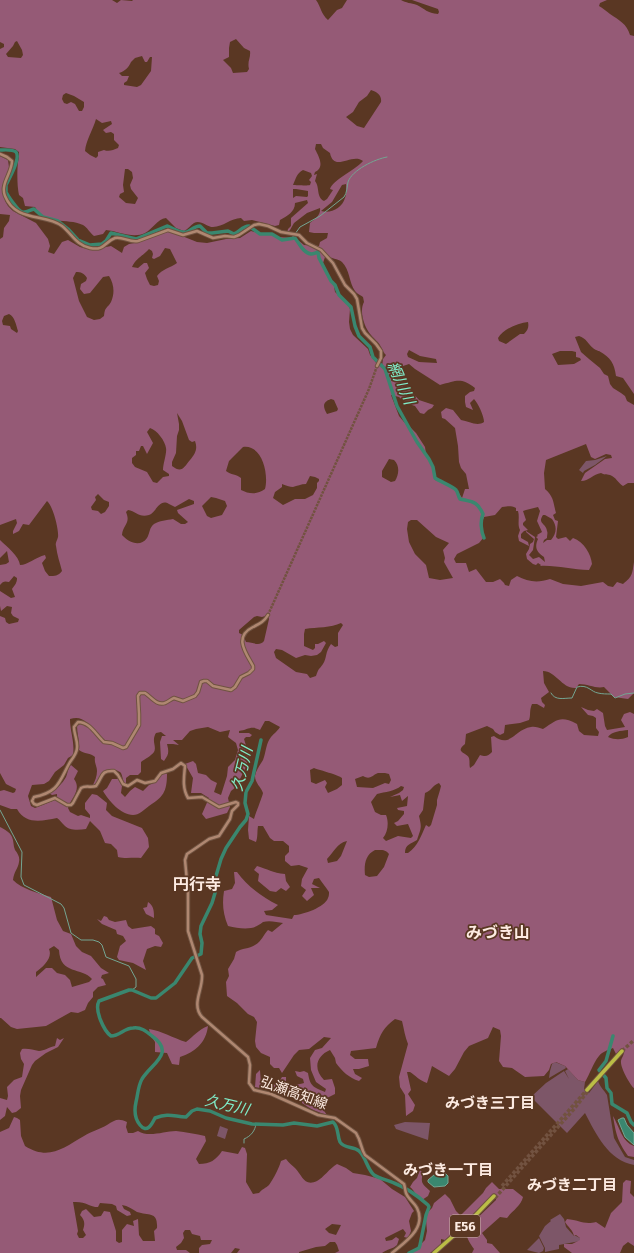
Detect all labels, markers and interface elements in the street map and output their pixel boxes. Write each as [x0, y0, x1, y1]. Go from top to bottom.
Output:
water label: 網川川 [384, 359, 419, 409]
water label: 久万川 [228, 743, 257, 793]
district label: 円行寺 [173, 875, 221, 894]
district label: みづき山 [466, 923, 530, 942]
street label: 弘瀬高知線 [258, 1073, 330, 1113]
water label: 久万川 [203, 1091, 253, 1119]
district label: みづき三丁目 [445, 1094, 535, 1112]
district label: みづき一丁目 [403, 1161, 493, 1179]
district label: みづき二丁目 [527, 1176, 617, 1194]
road number: E56 [450, 1215, 480, 1237]

